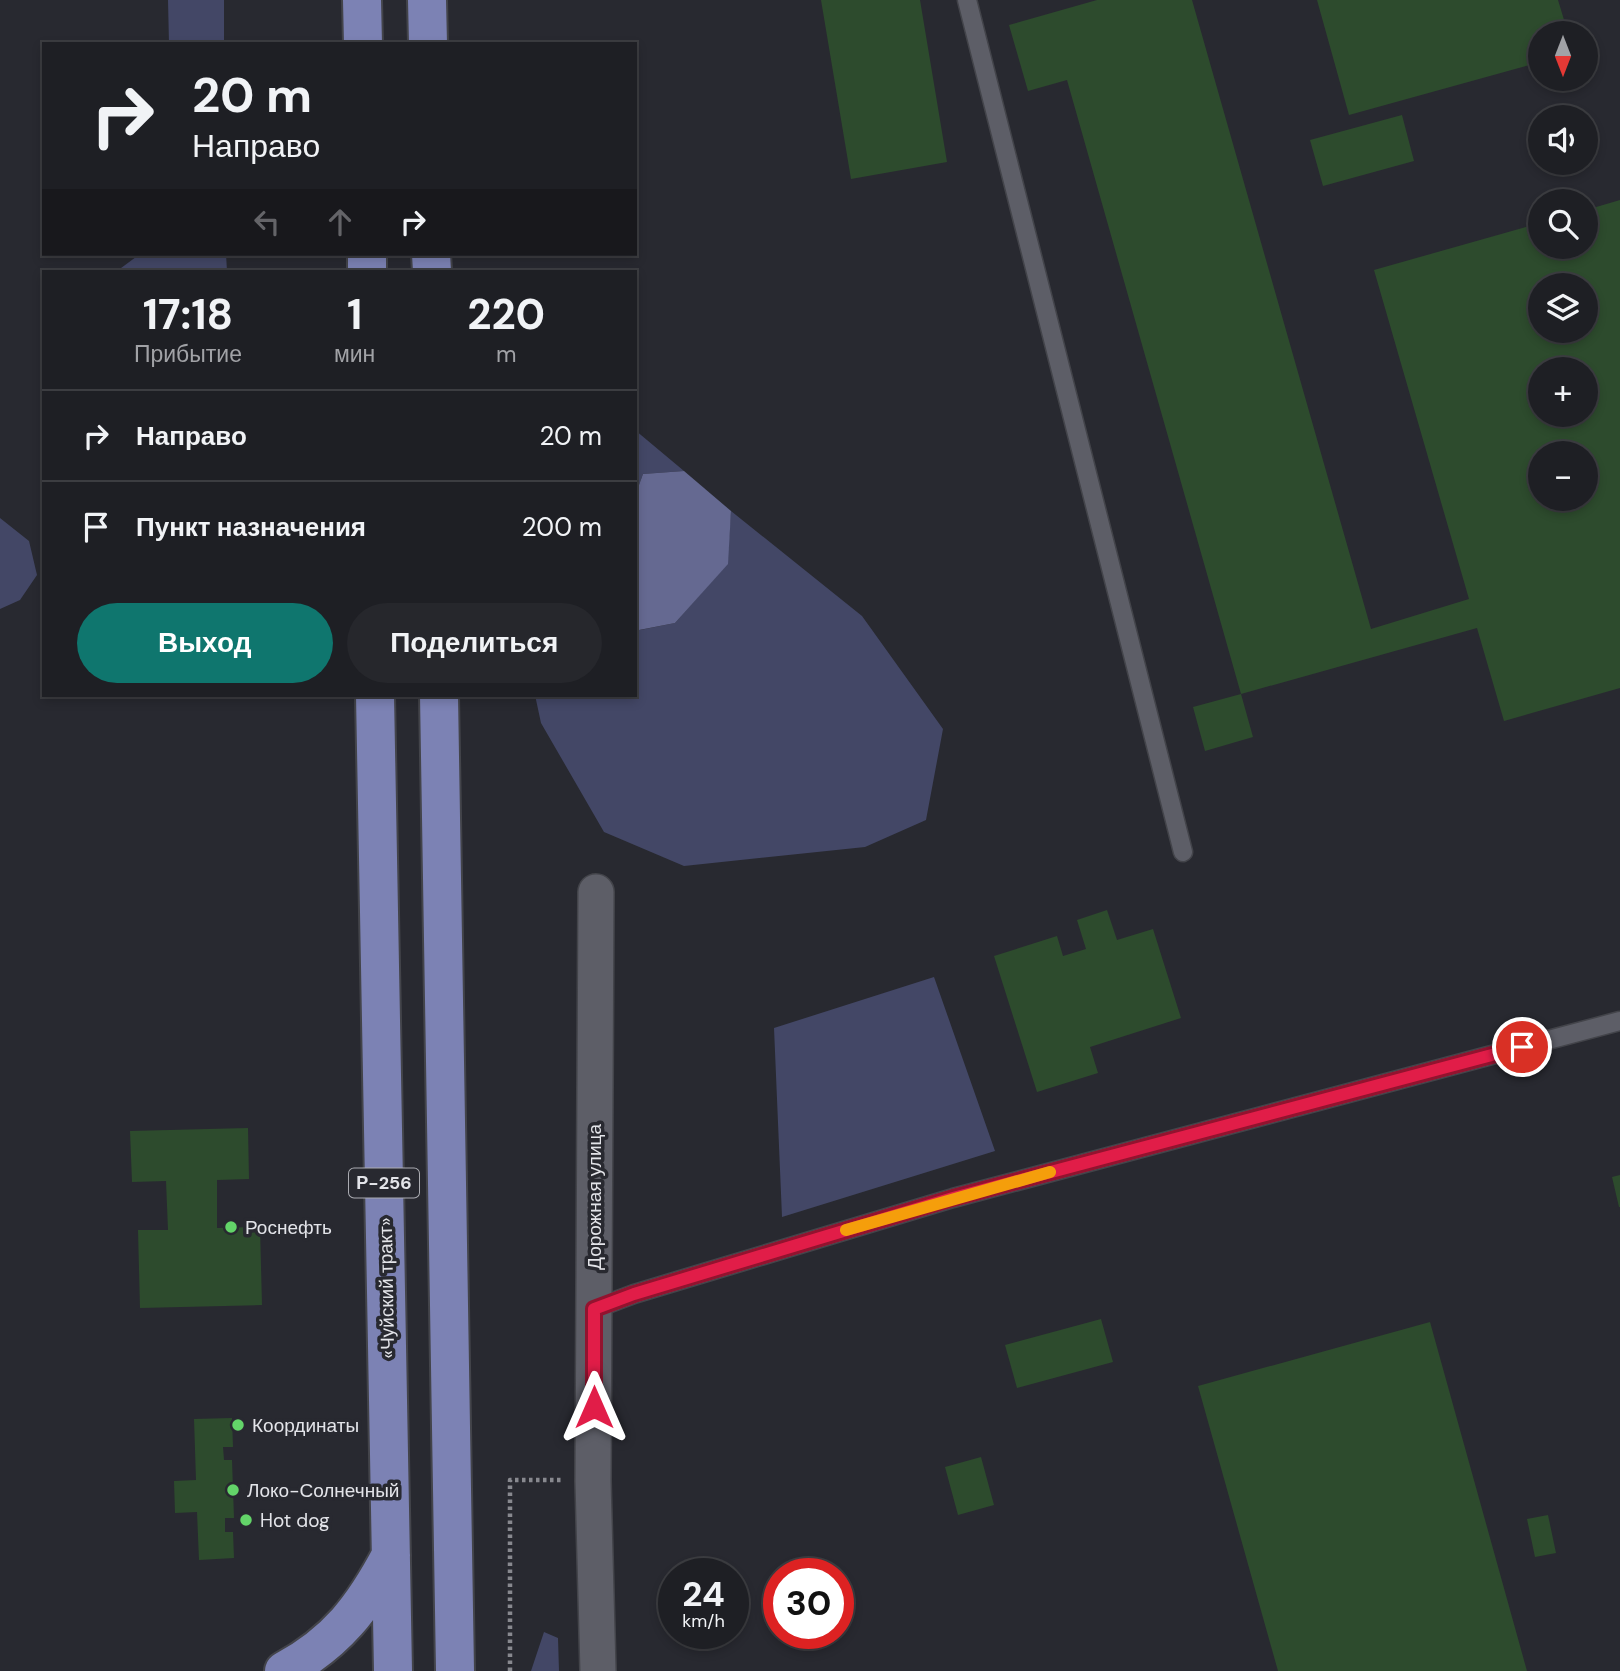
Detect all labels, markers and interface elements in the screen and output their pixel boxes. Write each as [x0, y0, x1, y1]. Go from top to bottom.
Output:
north arrow [1528, 21, 1598, 91]
map controls [1528, 21, 1598, 511]
text: 20 m [192, 63, 312, 127]
icon: right [77, 70, 168, 161]
button: sound [1528, 105, 1598, 175]
text: Направо [192, 125, 320, 167]
button: search [1528, 189, 1598, 259]
icon: left [248, 203, 286, 241]
icon: ahead [321, 203, 359, 241]
icon: right [394, 203, 432, 241]
button: layers [1528, 273, 1598, 343]
text: 17:18 [143, 287, 233, 342]
text: 1 [347, 287, 362, 342]
text: 220 [467, 287, 545, 342]
text: Прибытие [134, 339, 242, 369]
text: мин [334, 339, 375, 369]
text: m [496, 339, 516, 369]
button: + [1528, 357, 1598, 427]
icon: right [77, 417, 115, 455]
text: Направо [136, 419, 247, 453]
text: 20 m [539, 419, 602, 453]
button: − [1528, 441, 1598, 511]
icon: arrive [77, 508, 115, 546]
text: Пункт назначения [136, 510, 366, 544]
text: 200 m [522, 510, 602, 544]
button: Выход [77, 603, 333, 683]
button: Поделиться [347, 603, 602, 683]
pin [1492, 1017, 1552, 1077]
icon: arrive [1503, 1028, 1541, 1066]
street label: Дорожная улица [582, 1124, 607, 1270]
road number: Р-256 [349, 1168, 419, 1198]
place label: Роснефть [245, 1215, 332, 1240]
street label: «Чуйский тракт» [373, 1217, 400, 1359]
marker: Роснефть [223, 1219, 239, 1235]
position arrow [557, 1370, 631, 1444]
place label: Координаты [252, 1413, 359, 1438]
marker: Координаты [230, 1417, 246, 1433]
place label: Локо-Солнечный [247, 1478, 399, 1503]
marker: Локо-Солнечный [225, 1482, 241, 1498]
place label: Hot dog [260, 1508, 330, 1533]
marker: Hot dog [238, 1512, 254, 1528]
speed limit sign: 30 [763, 1558, 854, 1649]
text: 24 [682, 1571, 725, 1617]
text: km/h [682, 1609, 725, 1633]

